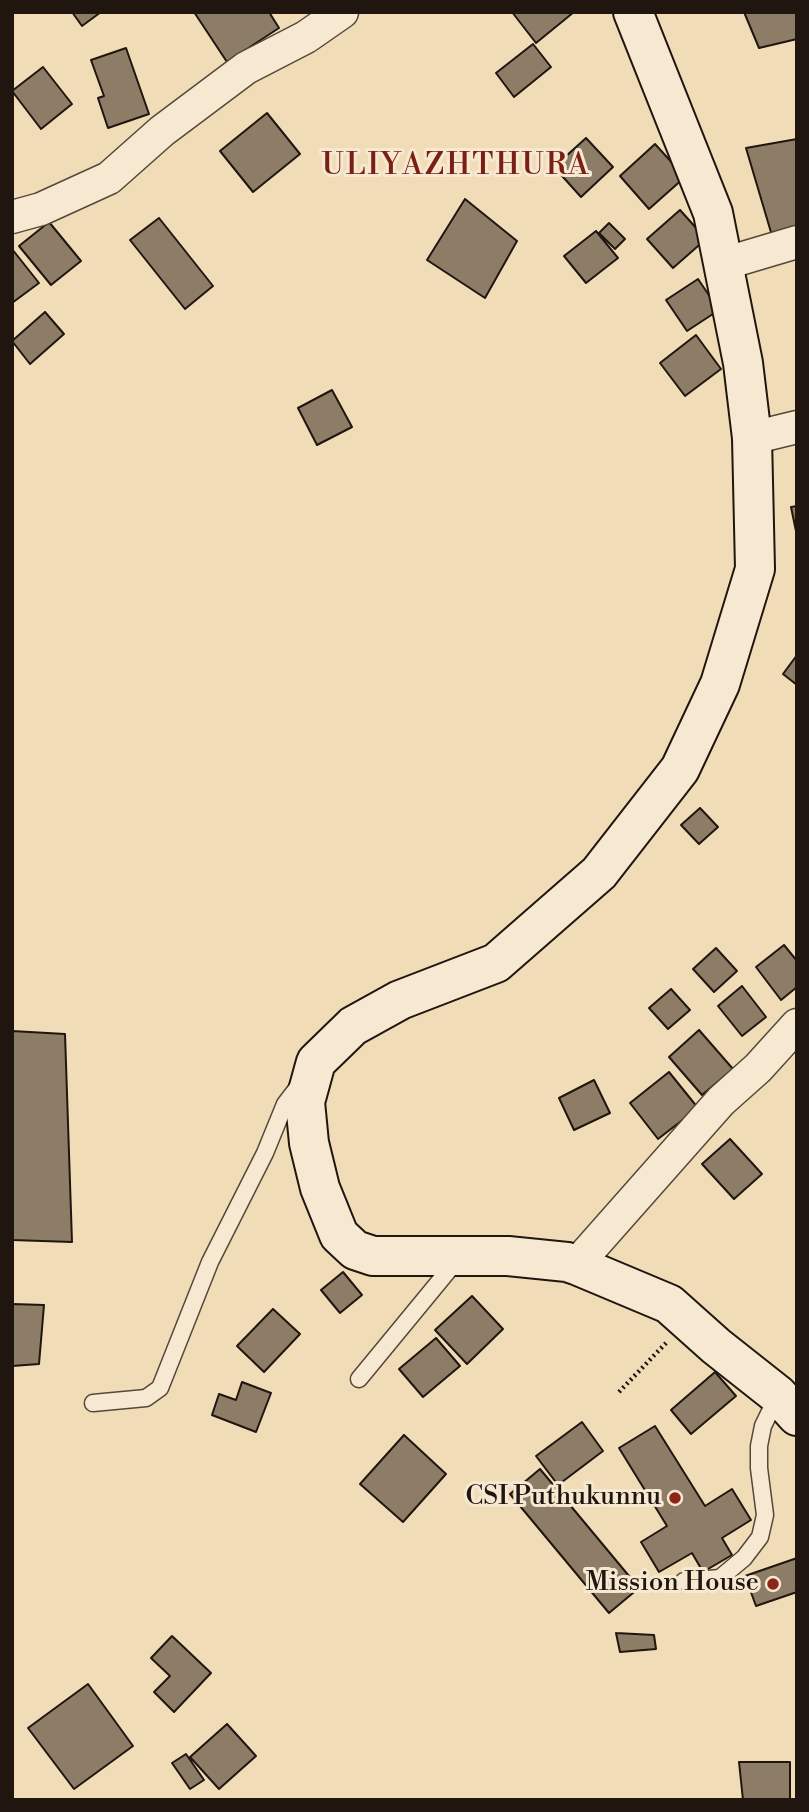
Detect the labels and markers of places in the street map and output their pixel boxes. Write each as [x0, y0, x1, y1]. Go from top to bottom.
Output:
place label: CSI Puthukunnu [465, 1482, 661, 1514]
marker: CSI Puthukunnu [667, 1490, 683, 1506]
place label: Mission House [586, 1568, 759, 1600]
marker: Mission House [765, 1576, 781, 1592]

